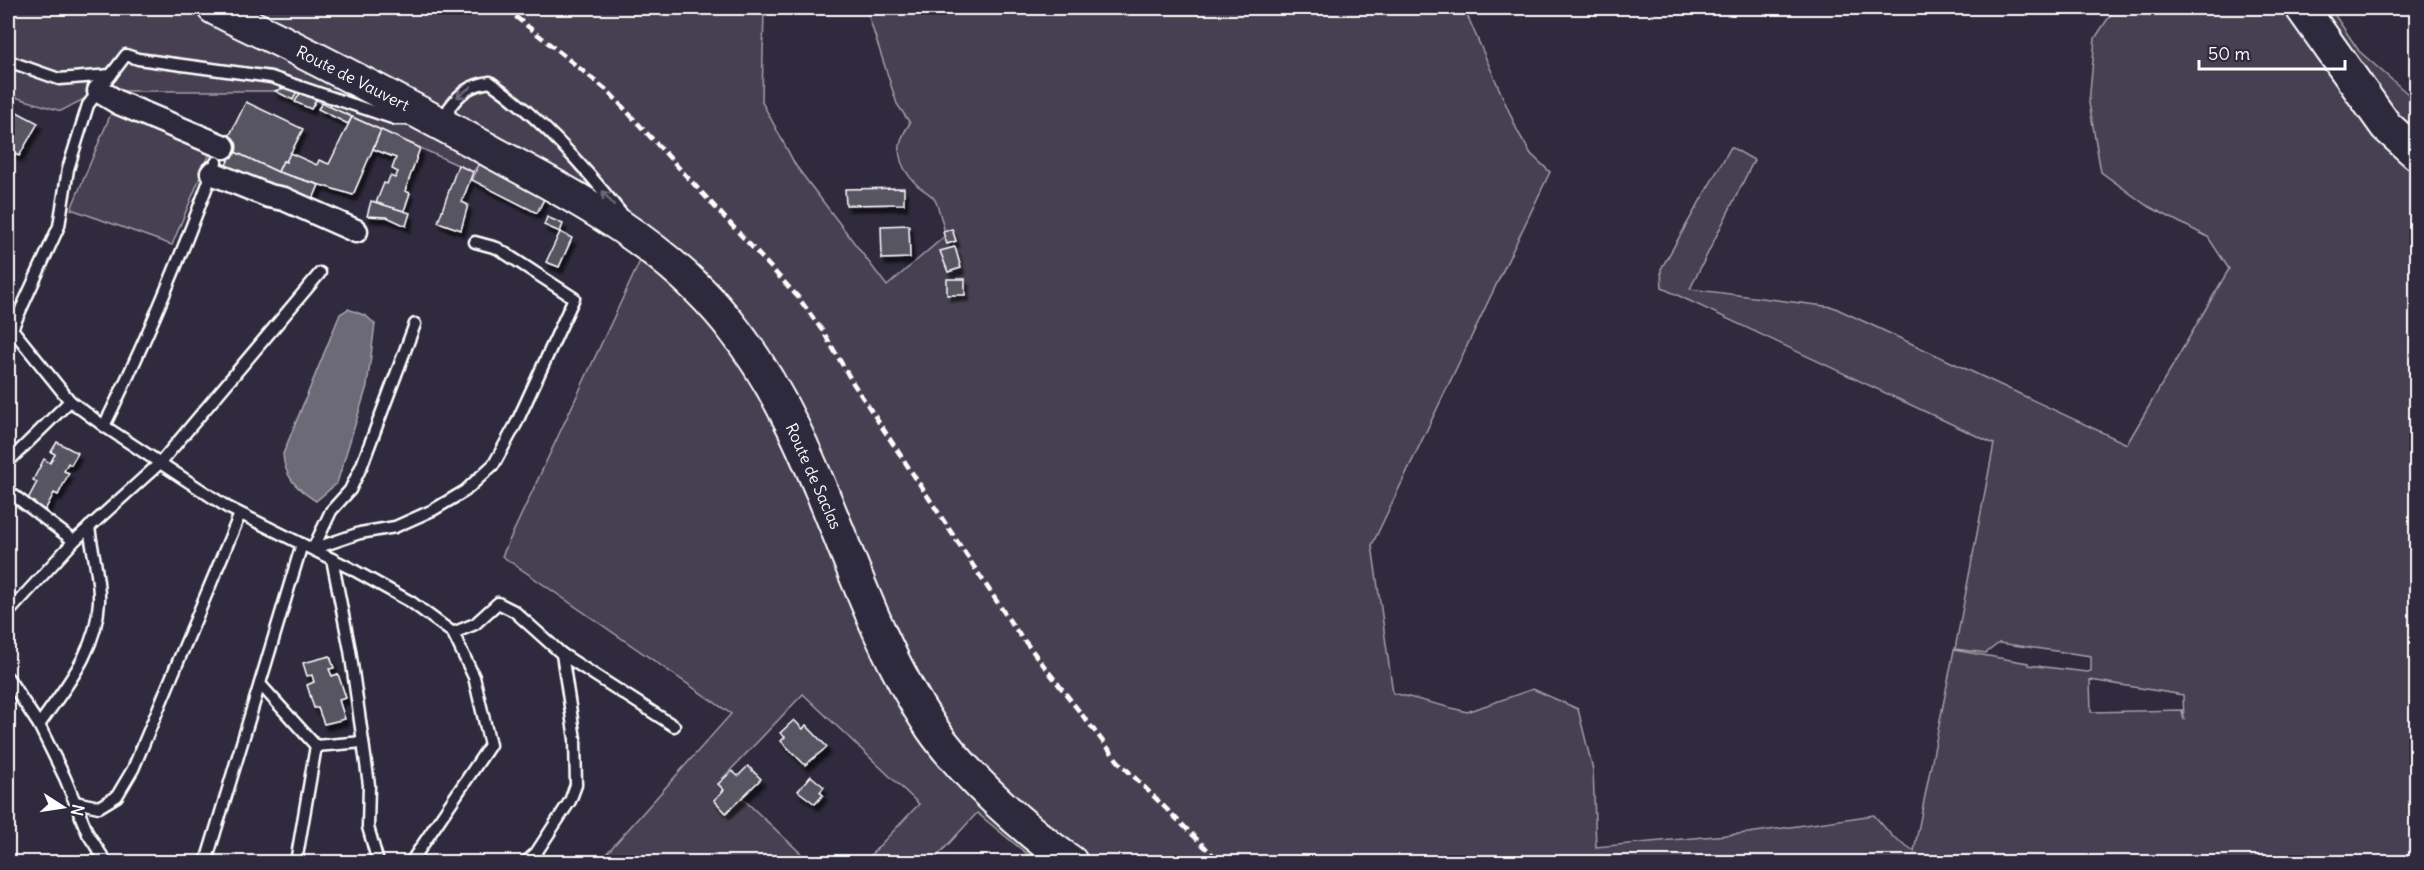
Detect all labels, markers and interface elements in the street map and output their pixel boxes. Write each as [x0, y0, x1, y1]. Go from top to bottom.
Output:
scale bar [2199, 33, 2344, 71]
street label: Route de Vauvert [293, 41, 413, 115]
text: 50 m [2208, 42, 2250, 65]
one-way arrow [456, 85, 472, 98]
one-way arrow [602, 190, 615, 206]
street label: Route de Saclas [782, 420, 846, 532]
north arrow [33, 777, 93, 837]
text: N [67, 803, 89, 818]

